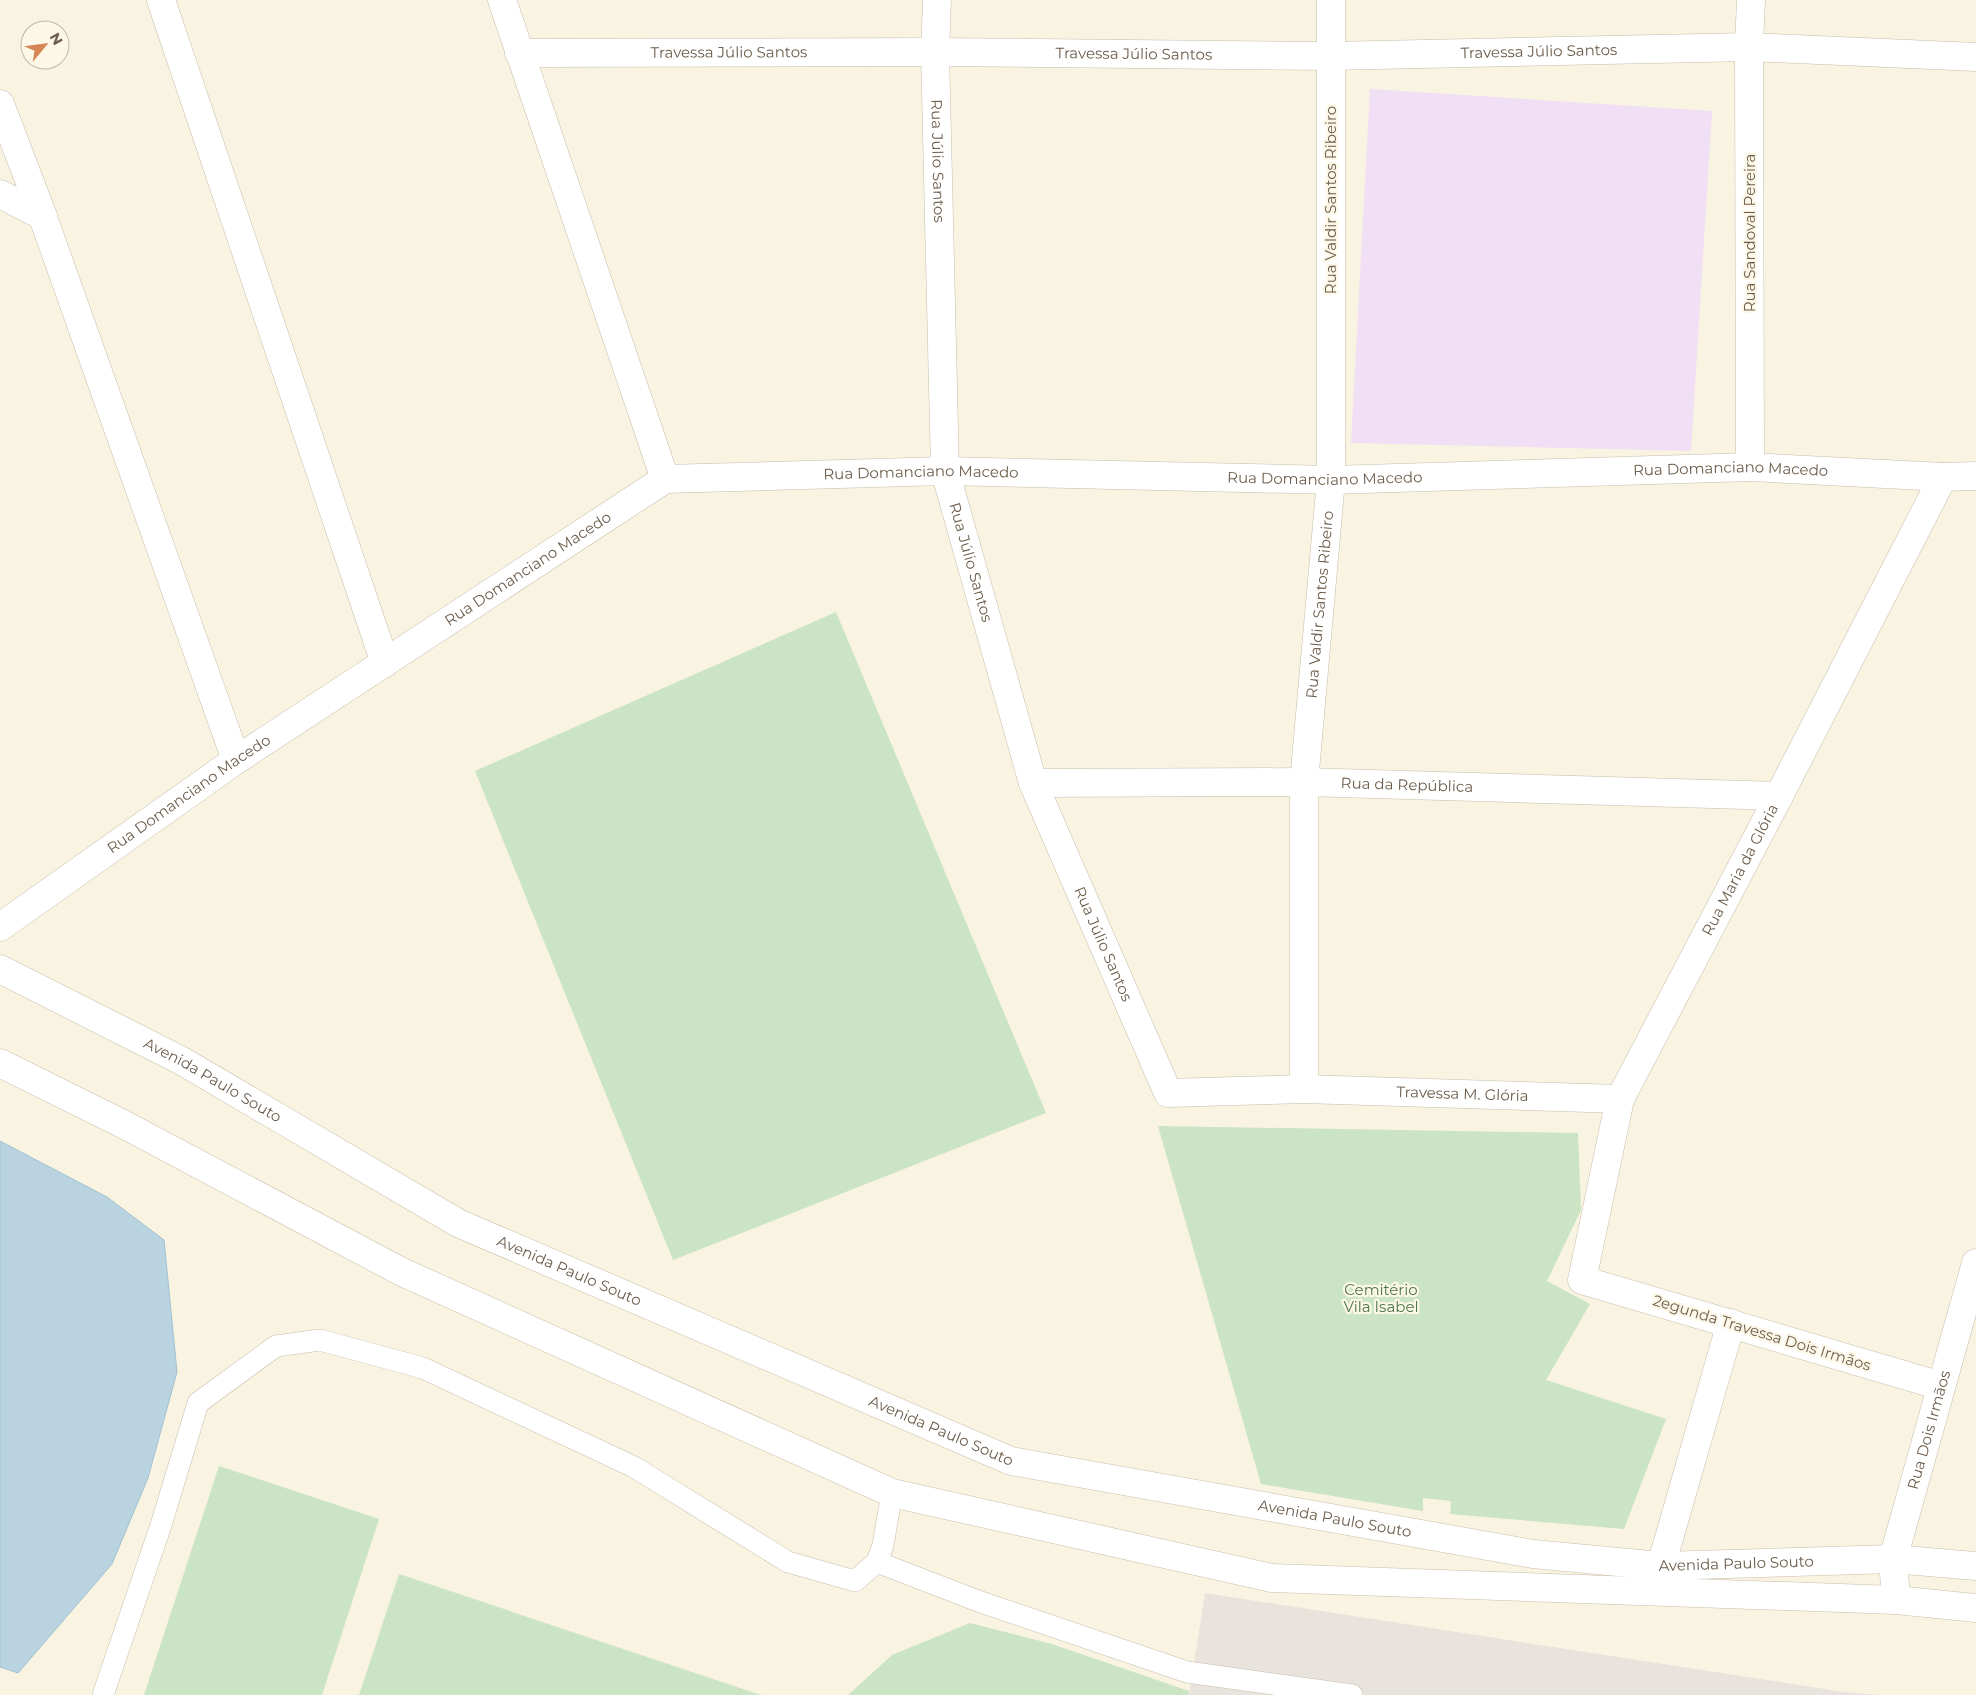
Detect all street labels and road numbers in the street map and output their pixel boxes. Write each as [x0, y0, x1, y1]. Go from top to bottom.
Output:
street label: Travessa Júlio Santos [1460, 40, 1617, 62]
street label: Travessa Júlio Santos [651, 42, 807, 62]
street label: Travessa Júlio Santos [1056, 43, 1212, 64]
street label: Rua Júlio Santos [927, 99, 949, 223]
street label: Rua Valdir Santos Ribeiro [1321, 106, 1340, 294]
street label: Rua Sandoval Pereira [1740, 154, 1759, 312]
street label: Rua Domanciano Macedo [1633, 457, 1829, 480]
street label: Rua Domanciano Macedo [823, 461, 1019, 483]
street label: Rua Domanciano Macedo [1227, 467, 1423, 489]
street label: Rua Júlio Santos [945, 500, 997, 624]
street label: Rua Domanciano Macedo [441, 507, 614, 630]
street label: Rua Valdir Santos Ribeiro [1301, 510, 1337, 699]
street label: Rua Domanciano Macedo [103, 730, 274, 857]
street label: Rua da República [1340, 773, 1473, 796]
street label: Rua Maria da Glória [1697, 800, 1782, 939]
street label: Rua Júlio Santos [1070, 883, 1137, 1004]
street label: Avenida Paulo Souto [141, 1033, 285, 1126]
street label: Travessa M. Glória [1396, 1082, 1529, 1105]
street label: Avenida Paulo Souto [494, 1231, 644, 1310]
street label: 2egunda Travessa Dois Irmãos [1651, 1290, 1873, 1375]
street label: Rua Dois Irmãos [1903, 1368, 1954, 1492]
street label: Avenida Paulo Souto [866, 1391, 1016, 1470]
street label: Avenida Paulo Souto [1257, 1495, 1413, 1541]
street label: Avenida Paulo Souto [1658, 1551, 1814, 1575]

